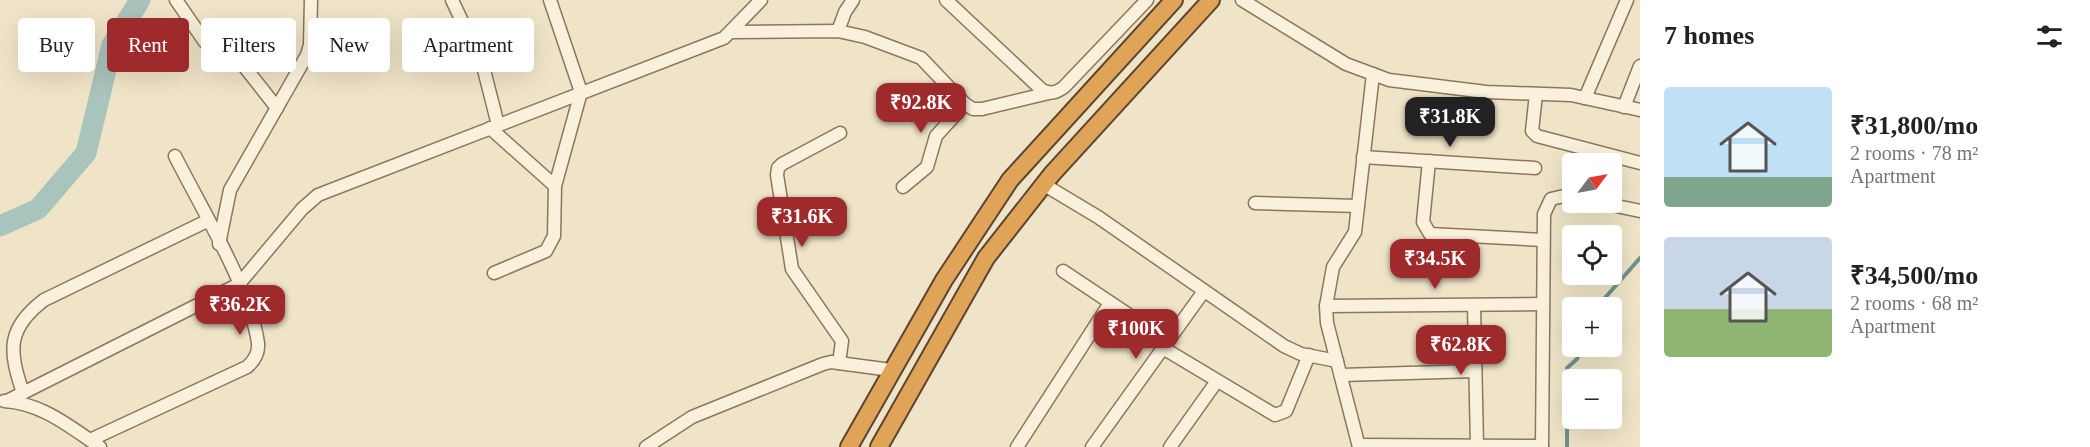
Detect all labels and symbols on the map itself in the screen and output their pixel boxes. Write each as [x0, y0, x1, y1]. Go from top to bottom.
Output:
pin: ₹92.8K [872, 83, 970, 134]
pin: ₹31.8K [1401, 97, 1499, 148]
north arrow [1562, 153, 1622, 213]
pin: ₹31.6K [753, 197, 851, 248]
pin: ₹34.5K [1386, 239, 1484, 290]
pin: ₹36.2K [191, 285, 289, 336]
pin: ₹100K [1094, 309, 1178, 360]
pin: ₹62.8K [1412, 325, 1510, 376]

